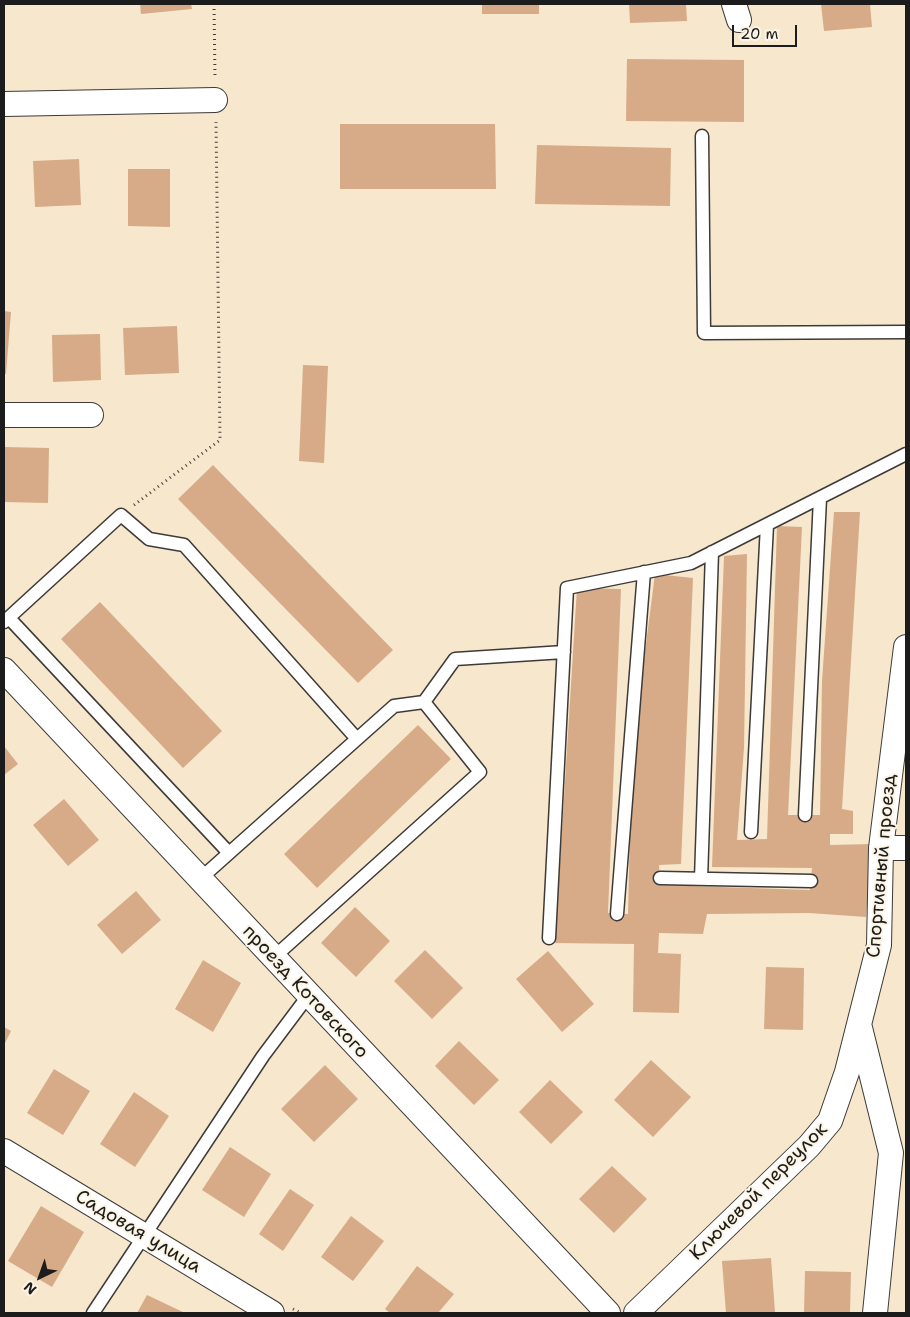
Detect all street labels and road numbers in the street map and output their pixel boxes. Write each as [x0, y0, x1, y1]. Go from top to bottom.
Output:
street label: Спортивный проезд [863, 773, 901, 959]
street label: проезд Котовского [237, 921, 373, 1063]
street label: Ключевой переулок [685, 1118, 833, 1266]
street label: Садовая улица [71, 1185, 205, 1279]

